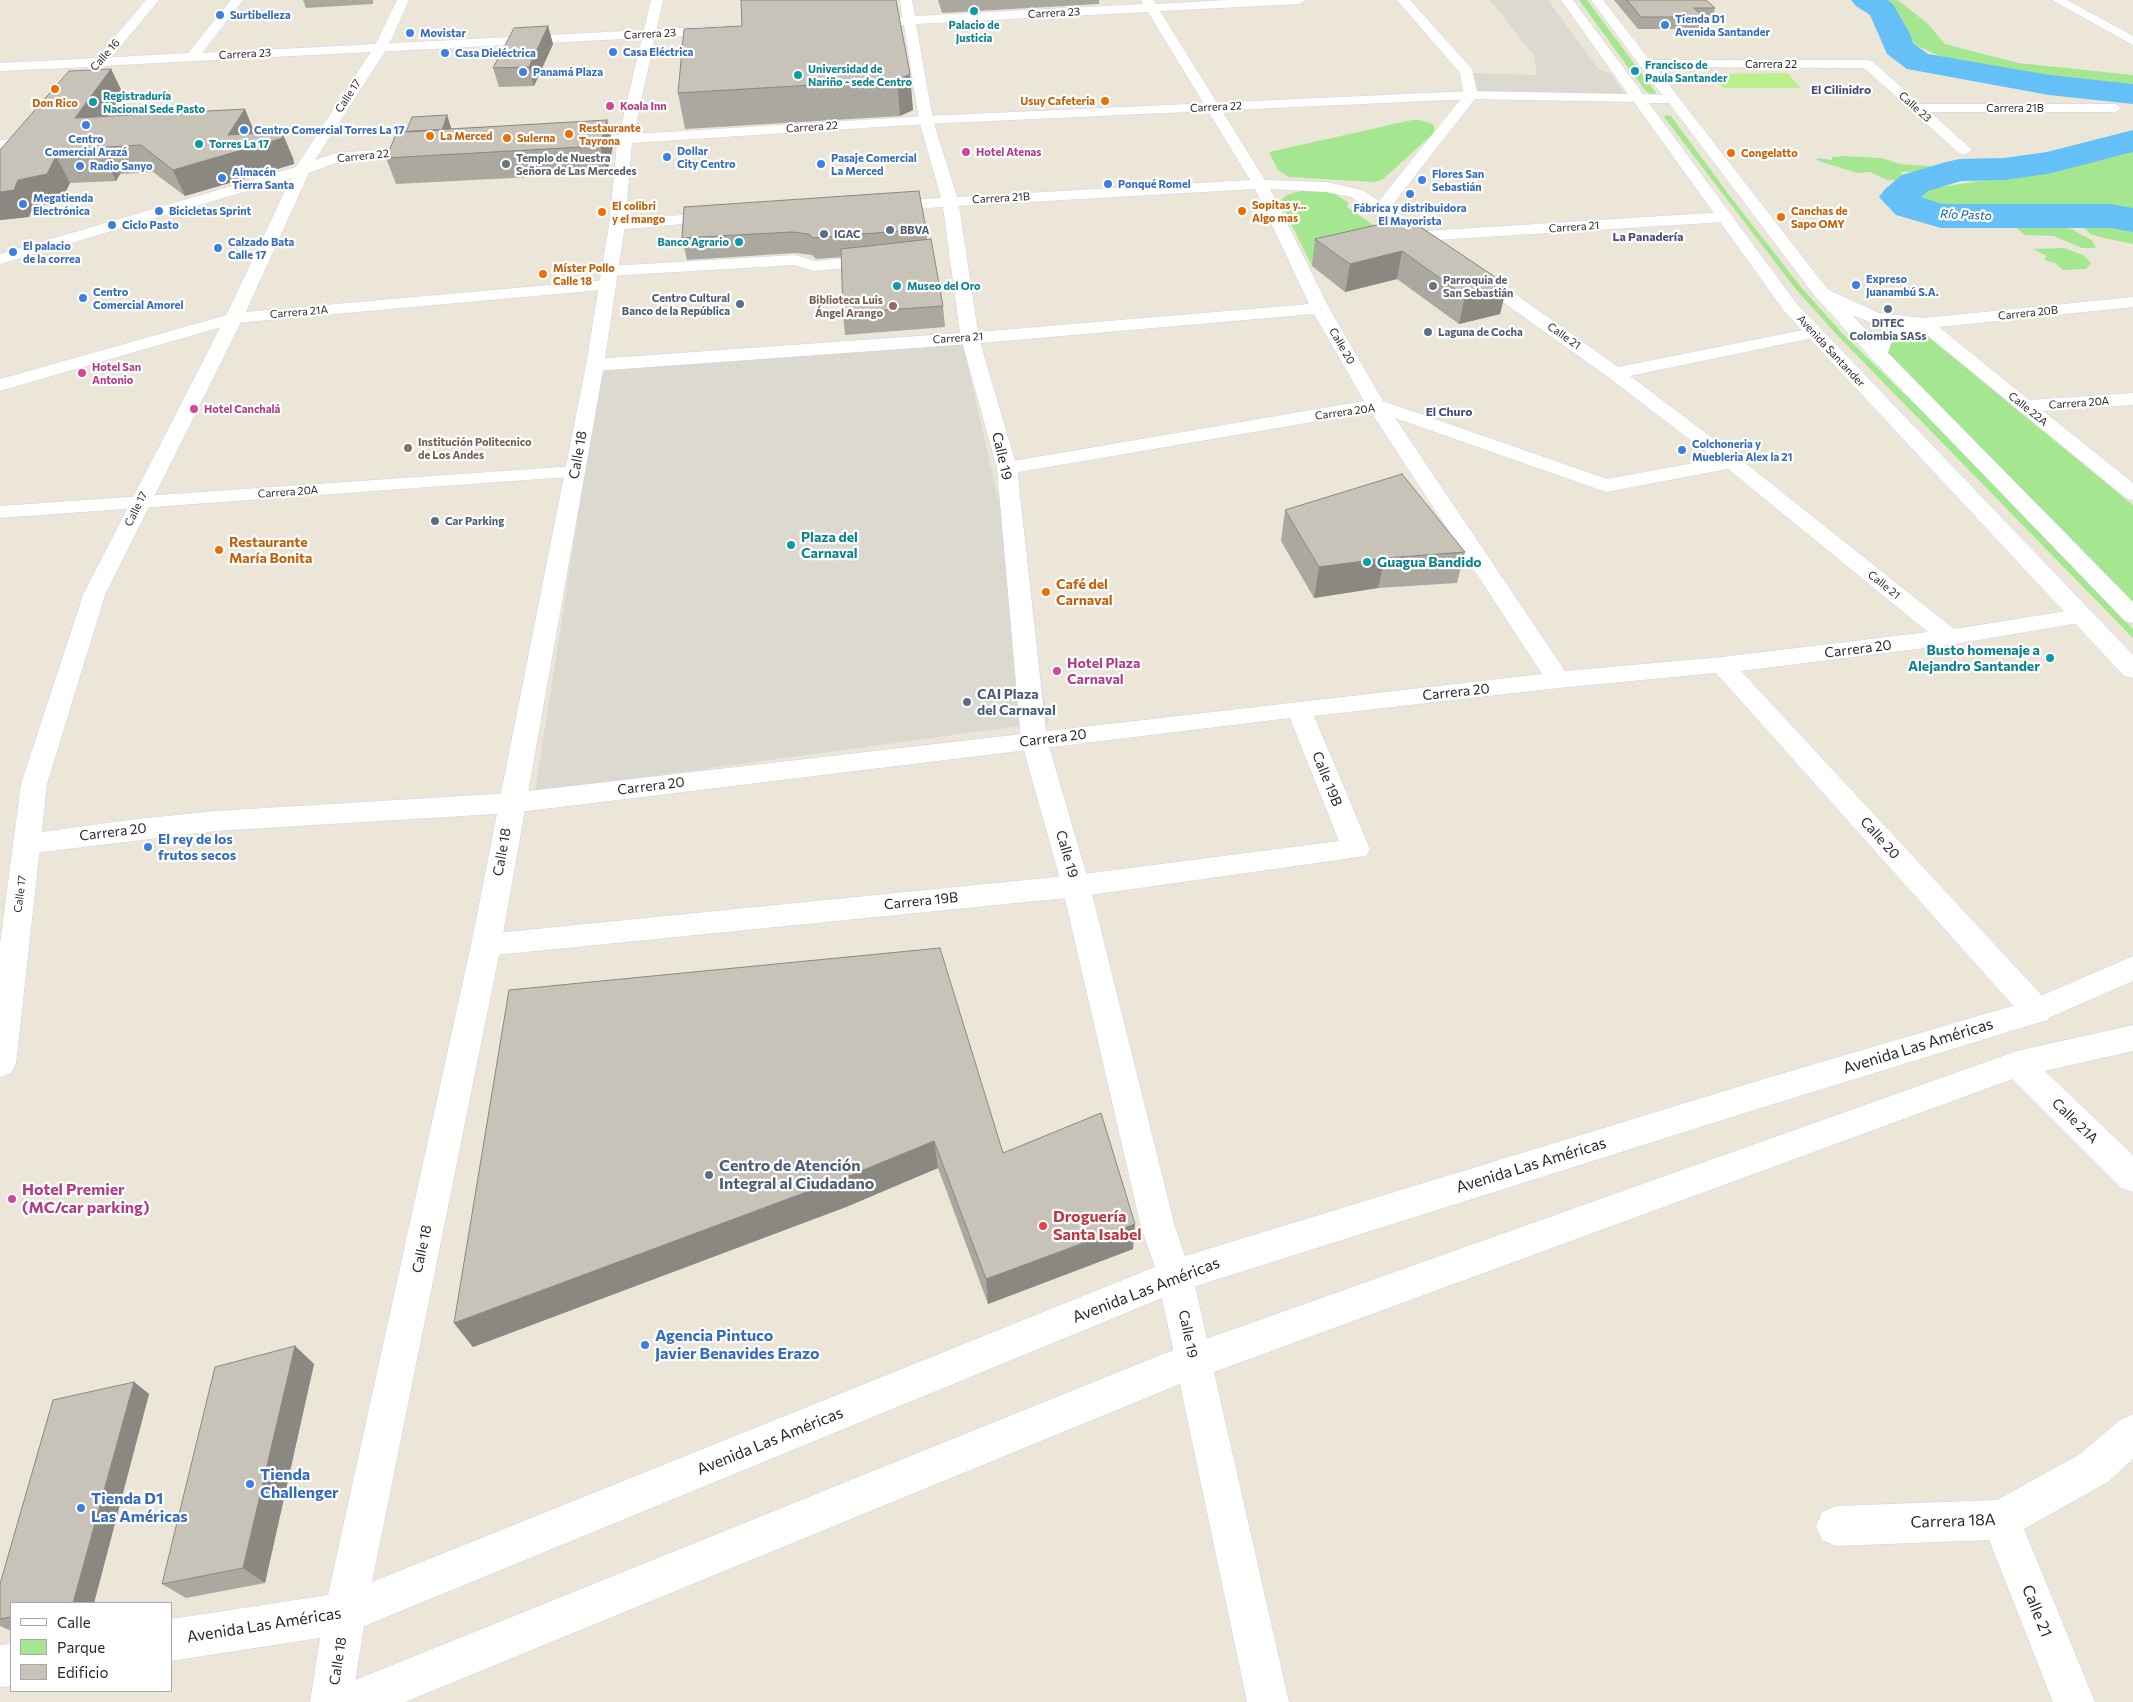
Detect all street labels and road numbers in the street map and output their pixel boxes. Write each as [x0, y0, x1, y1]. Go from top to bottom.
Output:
street label: Carrera 23 [1028, 5, 1080, 21]
street label: Carrera 23 [624, 26, 676, 42]
street label: Calle 16 [87, 36, 123, 74]
street label: Carrera 23 [219, 46, 271, 62]
street label: Carrera 22 [1745, 57, 1797, 71]
street label: Calle 17 [332, 77, 364, 115]
street label: Calle 23 [1896, 89, 1934, 125]
street label: Carrera 22 [1190, 99, 1242, 115]
street label: Carrera 21B [1986, 101, 2044, 115]
street label: Carrera 22 [786, 119, 838, 135]
street label: Carrera 22 [336, 147, 390, 165]
street label: Carrera 21B [972, 190, 1030, 206]
street label: Carrera 21 [1548, 219, 1600, 235]
street label: Carrera 21A [269, 303, 329, 321]
street label: Carrera 20B [1997, 303, 2059, 323]
street label: Avenida Santander [1794, 312, 1868, 390]
street label: Calle 21 [1545, 320, 1583, 352]
street label: Calle 20 [1326, 325, 1358, 367]
street label: Carrera 21 [932, 330, 984, 346]
street label: Calle 22A [2006, 389, 2050, 429]
street label: Carrera 20A [2048, 394, 2110, 412]
street label: Carrera 20A [1314, 401, 1376, 423]
street label: Calle 18 [566, 430, 590, 480]
street label: Calle 19 [988, 430, 1016, 482]
street label: Carrera 20A [257, 483, 319, 501]
street label: Calle 17 [122, 489, 150, 529]
street label: Calle 21 [1865, 568, 1903, 602]
street label: Carrera 20 [1823, 637, 1893, 661]
street label: Carrera 20 [1422, 680, 1490, 704]
street label: Carrera 20 [1018, 726, 1088, 750]
street label: Calle 19B [1308, 749, 1346, 809]
street label: Carrera 20 [616, 774, 686, 798]
street label: Calle 20 [1857, 813, 1903, 863]
street label: Carrera 20 [78, 820, 148, 844]
street label: Calle 18 [490, 827, 514, 877]
street label: Calle 19 [1052, 828, 1082, 880]
street label: Calle 17 [11, 875, 29, 913]
street label: Carrera 19B [883, 889, 959, 913]
street label: Avenida Las Américas [1841, 1014, 1995, 1078]
street label: Calle 21A [2048, 1095, 2102, 1147]
street label: Avenida Las Américas [1454, 1133, 1608, 1197]
street label: Calle 18 [409, 1223, 435, 1275]
street label: Avenida Las Américas [1070, 1253, 1222, 1327]
street label: Calle 19 [1175, 1308, 1201, 1360]
street label: Avenida Las Américas [694, 1403, 846, 1479]
street label: Carrera 18A [1910, 1510, 1996, 1532]
street label: Calle 21 [2018, 1582, 2056, 1640]
street label: Avenida Las Américas [185, 1603, 343, 1647]
street label: Calle 18 [326, 1636, 350, 1686]

